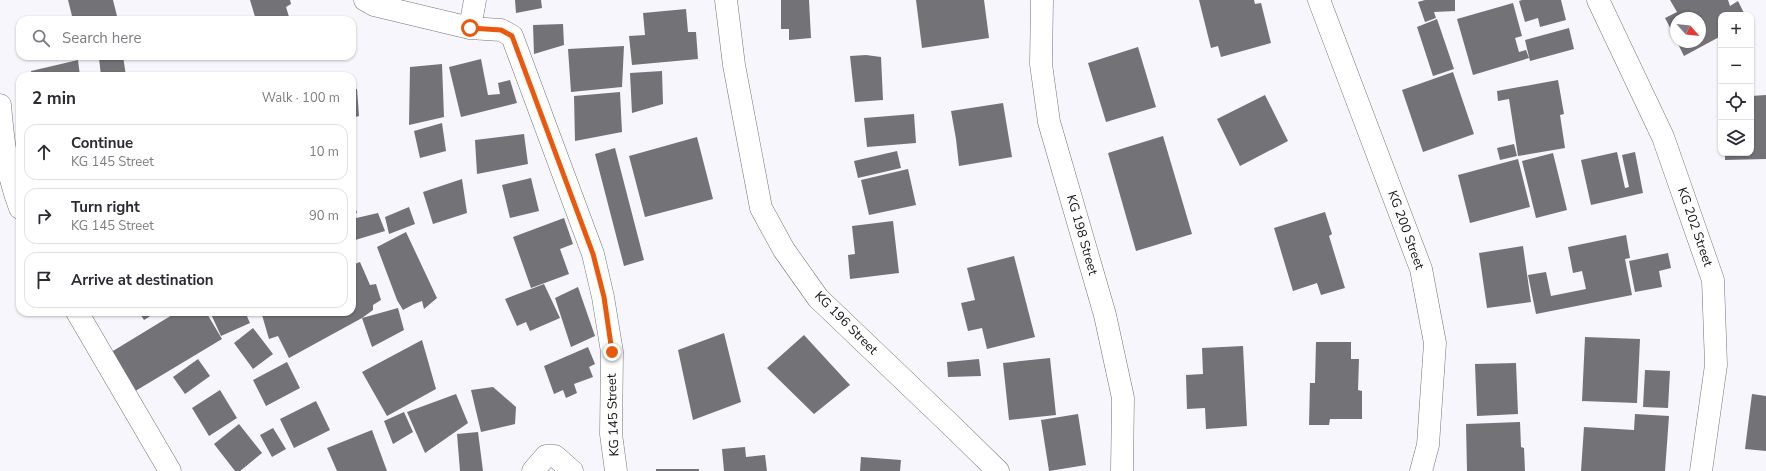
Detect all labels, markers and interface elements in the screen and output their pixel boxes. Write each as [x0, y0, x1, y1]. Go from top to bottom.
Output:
north arrow [1670, 12, 1706, 48]
map controls [1718, 12, 1754, 156]
button: + [1718, 12, 1754, 48]
search box [16, 16, 356, 60]
route start [461, 19, 479, 37]
icon: search [30, 27, 52, 49]
text: Search here [62, 28, 142, 48]
button: − [1718, 48, 1754, 84]
button: locate [1718, 84, 1754, 120]
text: 2 min [32, 87, 76, 110]
text: Walk · 100 m [262, 89, 340, 107]
button: layers [1718, 120, 1754, 156]
text: Continue [71, 133, 133, 153]
icon: ahead [33, 141, 55, 163]
text: 10 m [309, 143, 339, 161]
text: KG 145 Street [71, 153, 154, 171]
street label: KG 202 Street [1673, 185, 1717, 269]
street label: KG 200 Street [1383, 188, 1429, 272]
street label: KG 198 Street [1062, 193, 1102, 278]
text: Turn right [71, 197, 140, 217]
icon: right [33, 205, 55, 227]
text: 90 m [309, 207, 339, 225]
text: KG 145 Street [71, 217, 154, 235]
icon: arrive [33, 269, 55, 291]
text: Arrive at destination [71, 270, 214, 290]
street label: KG 196 Street [810, 287, 882, 359]
route end [603, 343, 621, 361]
street label: KG 145 Street [603, 373, 623, 457]

